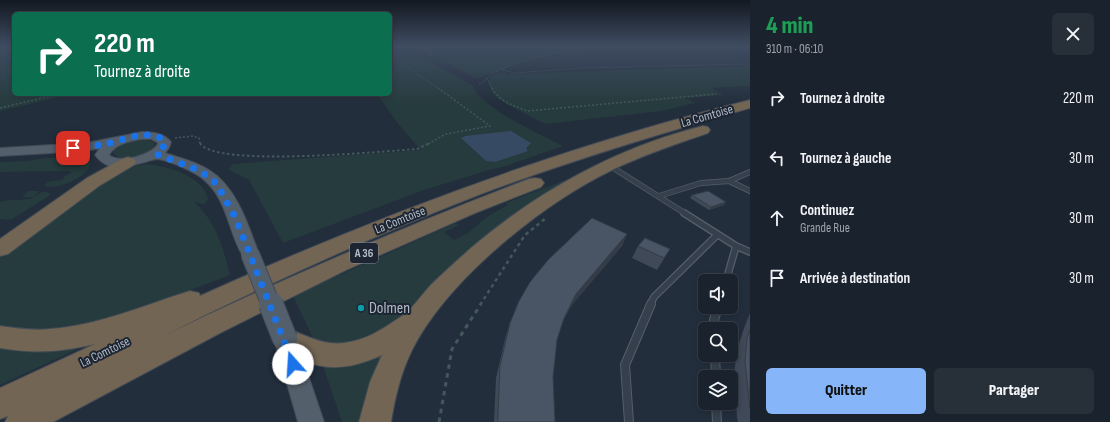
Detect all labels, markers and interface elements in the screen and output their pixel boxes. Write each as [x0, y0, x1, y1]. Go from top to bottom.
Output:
text: 4 min [766, 11, 813, 40]
button: close [1052, 13, 1094, 55]
text: 220 m [94, 27, 155, 60]
icon: right [28, 28, 80, 80]
text: 310 m · 06:10 [766, 41, 823, 57]
text: Tournez à droite [94, 61, 190, 82]
icon: right [766, 87, 788, 109]
text: Tournez à droite [800, 89, 885, 108]
text: 220 m [1063, 89, 1094, 108]
street label: La Comtoise [679, 101, 735, 131]
pin [56, 131, 90, 165]
icon: arrive [62, 137, 84, 159]
icon: left [766, 147, 788, 169]
text: Tournez à gauche [800, 149, 891, 168]
text: 30 m [1069, 149, 1094, 168]
text: Continuez [800, 201, 854, 220]
street label: La Comtoise [372, 203, 428, 237]
icon: ahead [766, 207, 788, 229]
text: 30 m [1069, 209, 1094, 228]
text: Grande Rue [800, 220, 850, 236]
road number: A 36 [350, 243, 378, 263]
icon: arrive [766, 267, 788, 289]
text: Arrivée à destination [800, 269, 910, 288]
text: 30 m [1069, 269, 1094, 288]
map controls [698, 274, 738, 410]
button: sound [698, 274, 738, 314]
place label: Dolmen [369, 299, 410, 318]
marker: Dolmen [356, 303, 366, 313]
button: search [698, 322, 738, 362]
street label: La Comtoise [77, 333, 133, 371]
position arrow [272, 343, 314, 385]
button: Quitter [766, 368, 926, 414]
button: Partager [934, 368, 1094, 414]
button: layers [698, 370, 738, 410]

